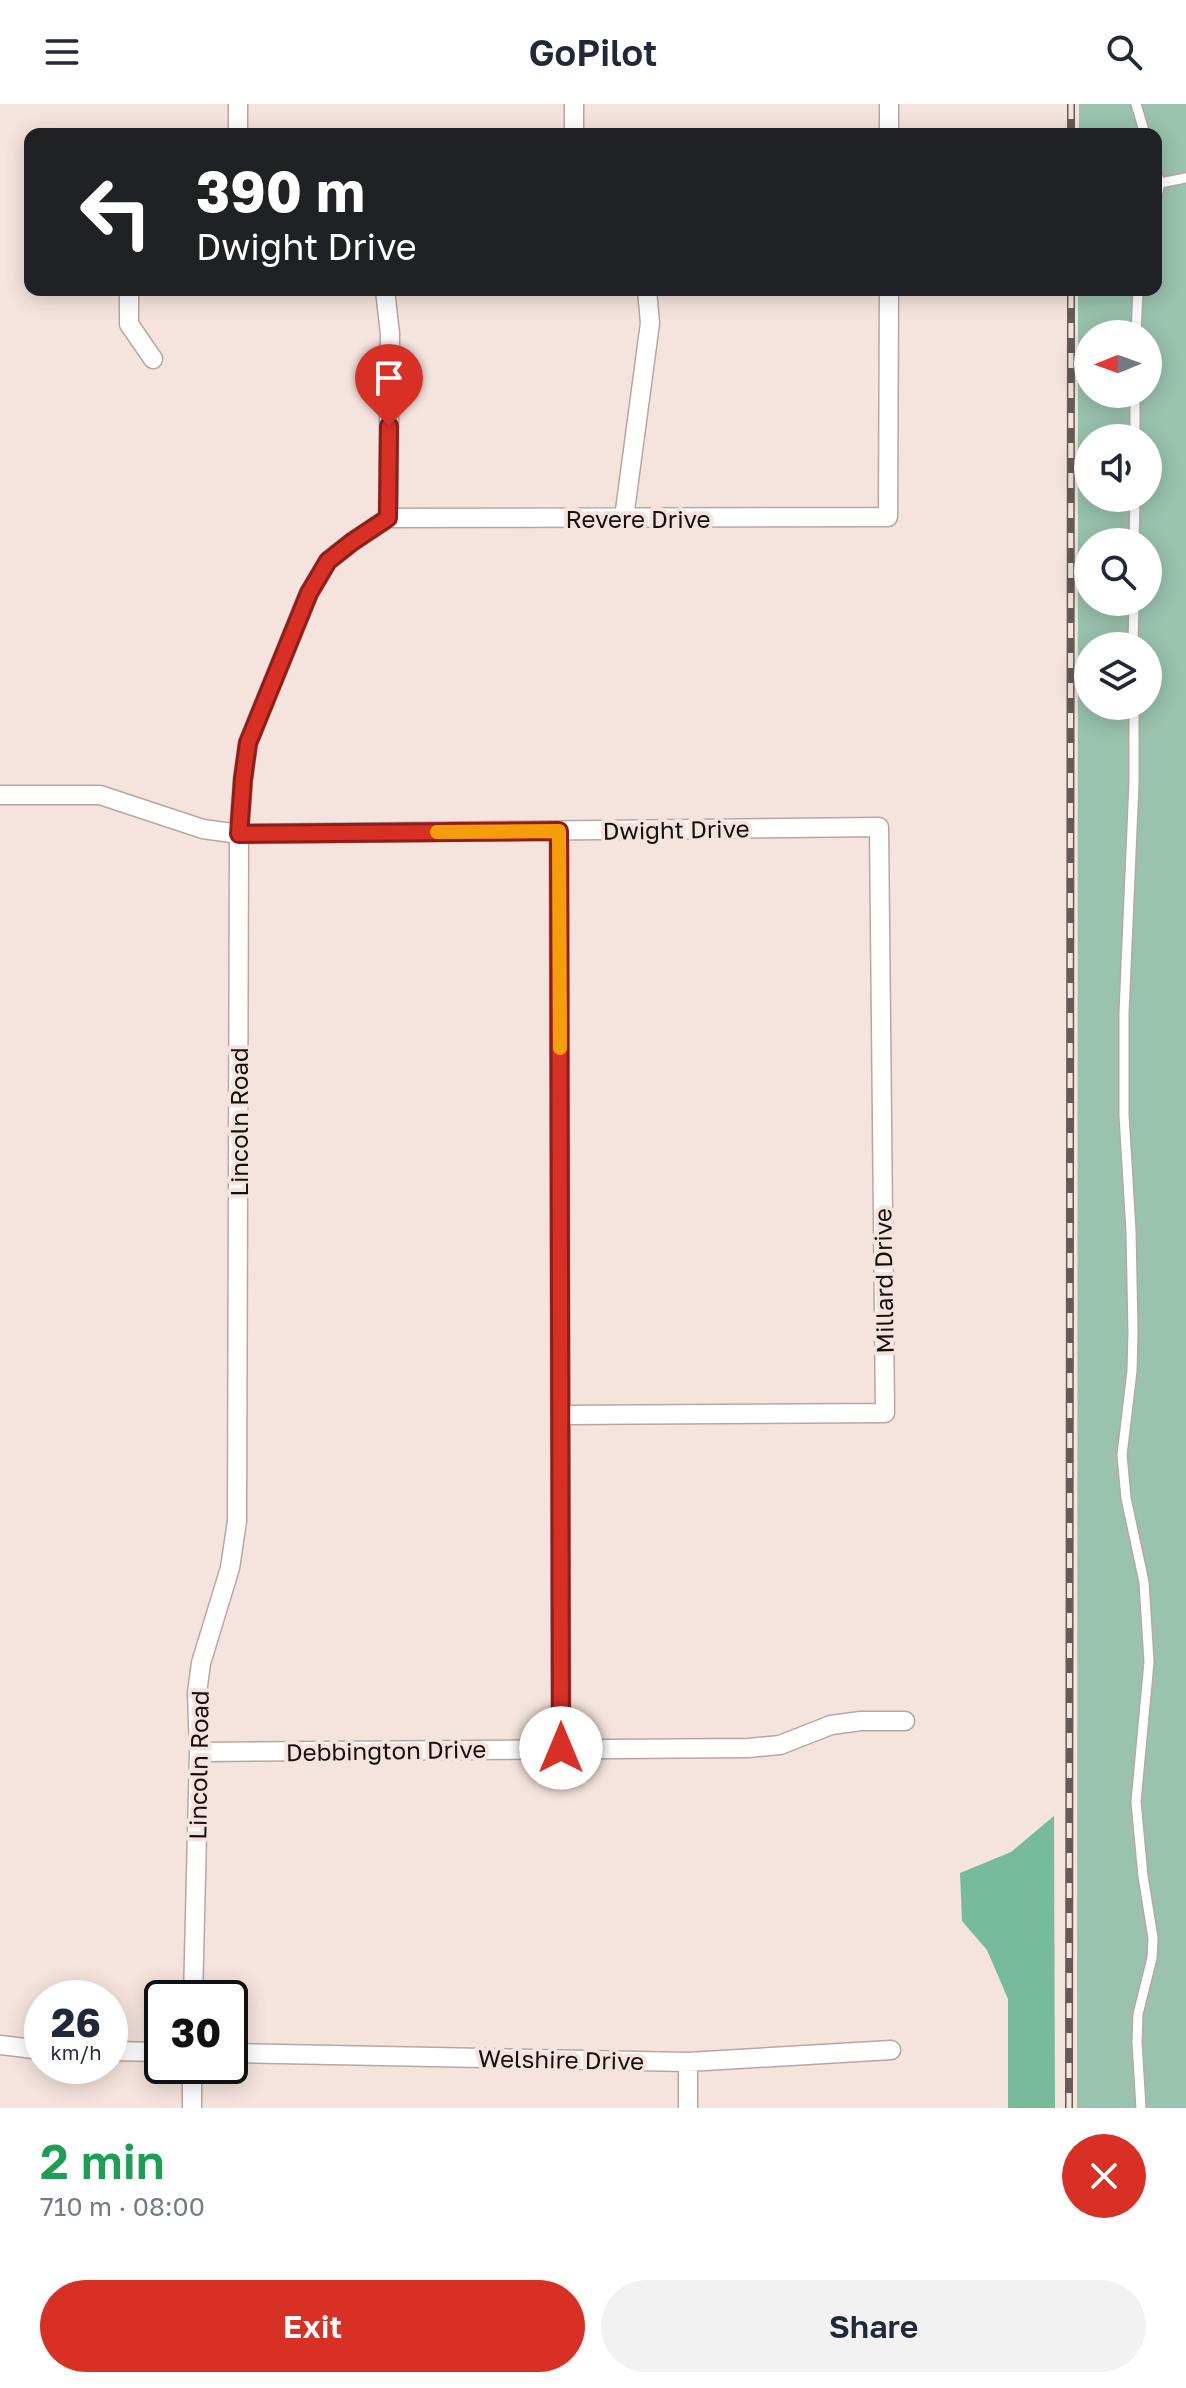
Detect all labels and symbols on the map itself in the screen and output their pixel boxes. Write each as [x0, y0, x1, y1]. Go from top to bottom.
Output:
north arrow [1074, 320, 1162, 408]
pin [355, 344, 423, 426]
street label: Revere Drive [566, 504, 710, 533]
street label: Dwight Drive [602, 813, 750, 845]
street label: Lincoln Road [224, 1047, 253, 1197]
street label: Millard Drive [867, 1208, 899, 1354]
street label: Lincoln Road [182, 1690, 214, 1840]
position arrow [519, 1706, 603, 1790]
street label: Debbington Drive [286, 1734, 486, 1766]
speed limit sign: 30 [144, 1980, 248, 2084]
street label: Welshire Drive [478, 2043, 644, 2075]

